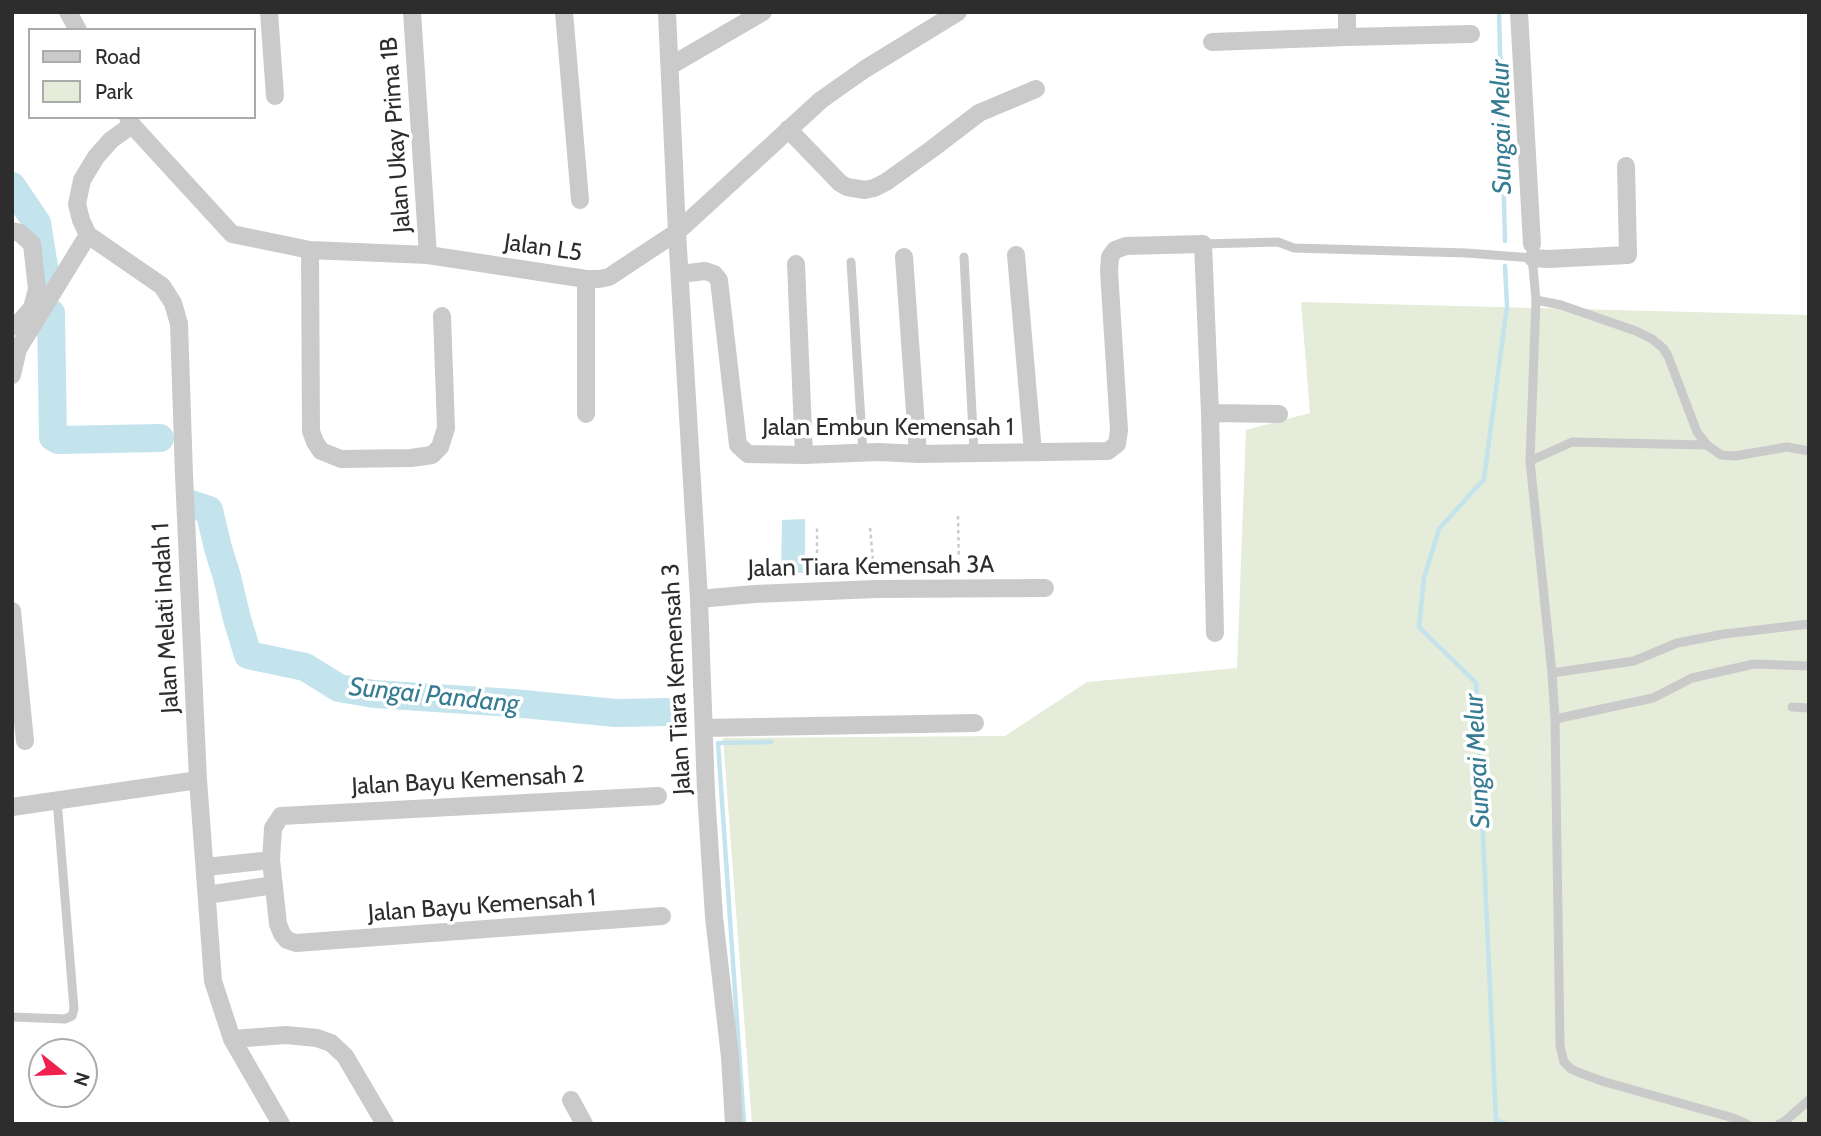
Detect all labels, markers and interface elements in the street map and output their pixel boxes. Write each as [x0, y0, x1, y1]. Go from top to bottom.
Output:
legend [28, 28, 256, 119]
street label: Jalan Ukay Prima 1B [375, 36, 417, 234]
text: Road [95, 44, 141, 69]
water label: Sungai Melur [1485, 59, 1519, 195]
text: Park [95, 79, 133, 104]
street label: Jalan L5 [502, 228, 584, 268]
street label: Jalan Embun Kemensah 1 [762, 414, 1014, 442]
street label: Jalan Melati Indah 1 [147, 522, 185, 714]
street label: Jalan Tiara Kemensah 3A [748, 550, 994, 584]
street label: Jalan Tiara Kemensah 3 [657, 563, 697, 795]
water label: Sungai Pandang [347, 672, 521, 720]
water label: Sungai Melur [1459, 693, 1497, 829]
street label: Jalan Bayu Kemensah 2 [351, 761, 585, 801]
street label: Jalan Bayu Kemensah 1 [367, 884, 597, 928]
north arrow [28, 1038, 98, 1108]
text: N [69, 1069, 95, 1089]

